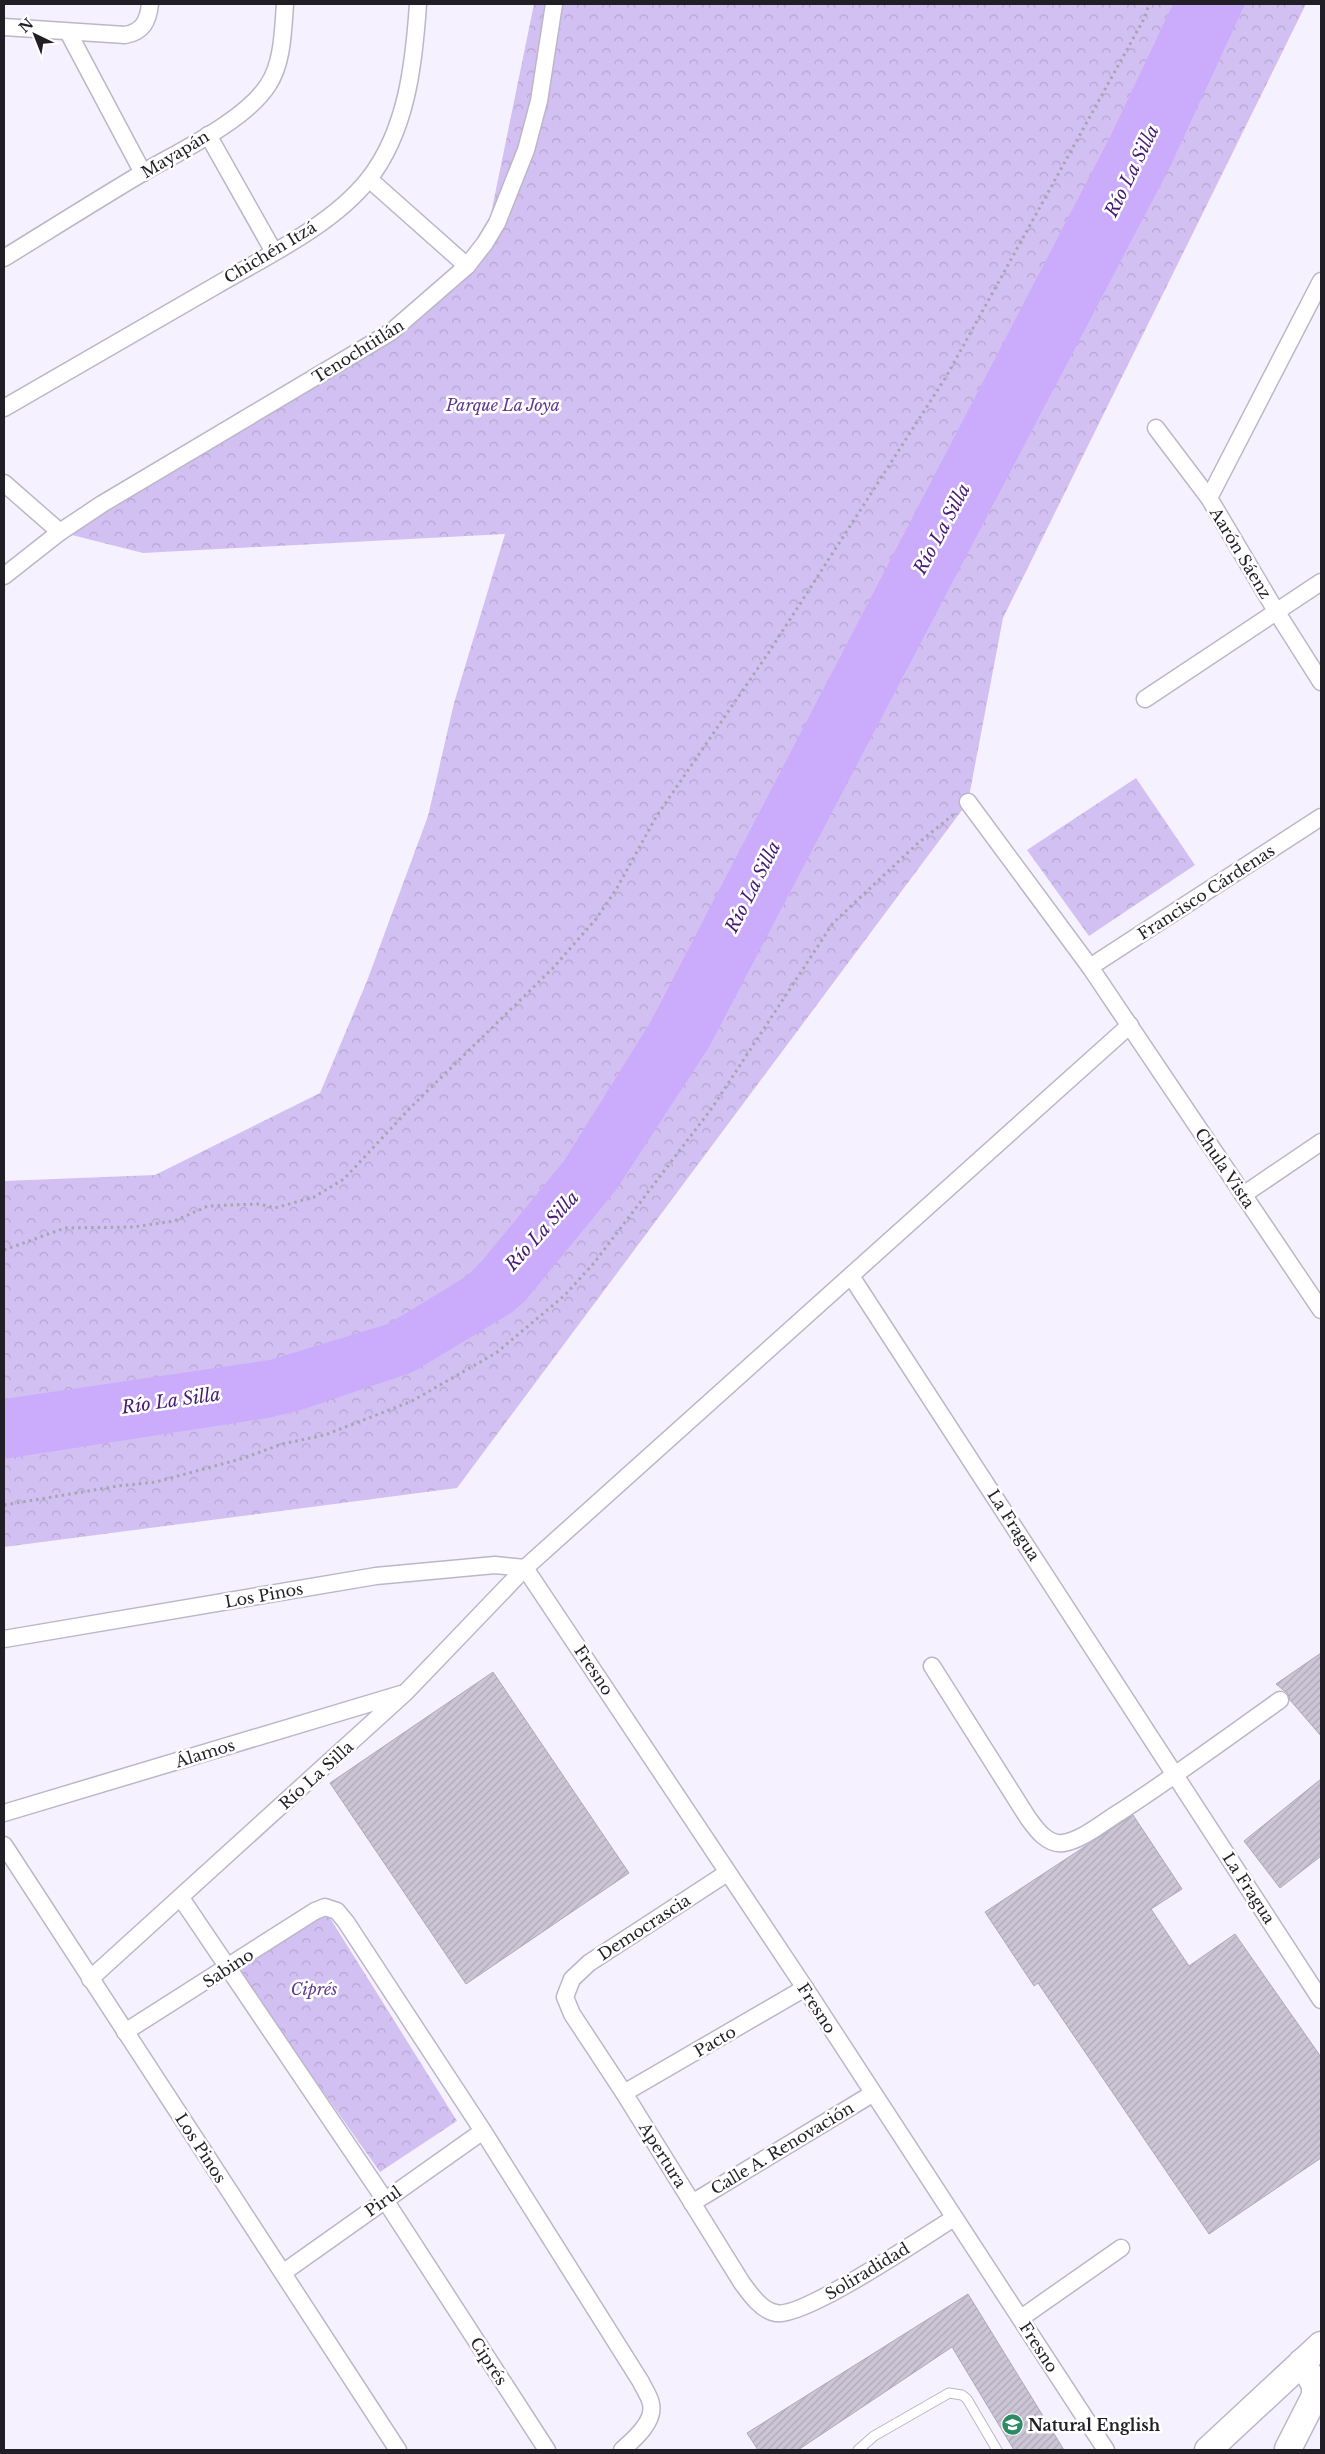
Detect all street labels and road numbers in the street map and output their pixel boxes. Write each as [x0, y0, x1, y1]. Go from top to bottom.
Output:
street label: Mayapán [137, 126, 213, 182]
street label: Chichén Itzá [220, 217, 320, 287]
street label: Tenochtitlán [309, 315, 407, 387]
street label: Aarón Sáenz [1205, 503, 1276, 602]
street label: Francisco Cárdenas [1134, 840, 1278, 944]
street label: Chula Vista [1191, 1124, 1259, 1212]
street label: La Fragua [984, 1486, 1045, 1565]
street label: Los Pinos [223, 1578, 305, 1612]
street label: Fresno [570, 1641, 618, 1699]
street label: Álamos [172, 1734, 237, 1772]
street label: Río La Silla [275, 1736, 357, 1814]
street label: La Fragua [1219, 1849, 1280, 1928]
street label: Democrascia [594, 1890, 694, 1964]
street label: Sabino [199, 1944, 257, 1992]
street label: Fresno [793, 1979, 841, 2037]
street label: Pacto [691, 2021, 739, 2061]
street label: Calle A. Renovación [707, 2097, 857, 2199]
street label: Los Pinos [171, 2109, 231, 2187]
street label: Apertura [635, 2118, 691, 2191]
street label: Pirul [361, 2181, 405, 2221]
street label: Soliradidad [821, 2238, 913, 2304]
street label: Fresno [1015, 2318, 1063, 2376]
street label: Ciprés [466, 2333, 512, 2389]

